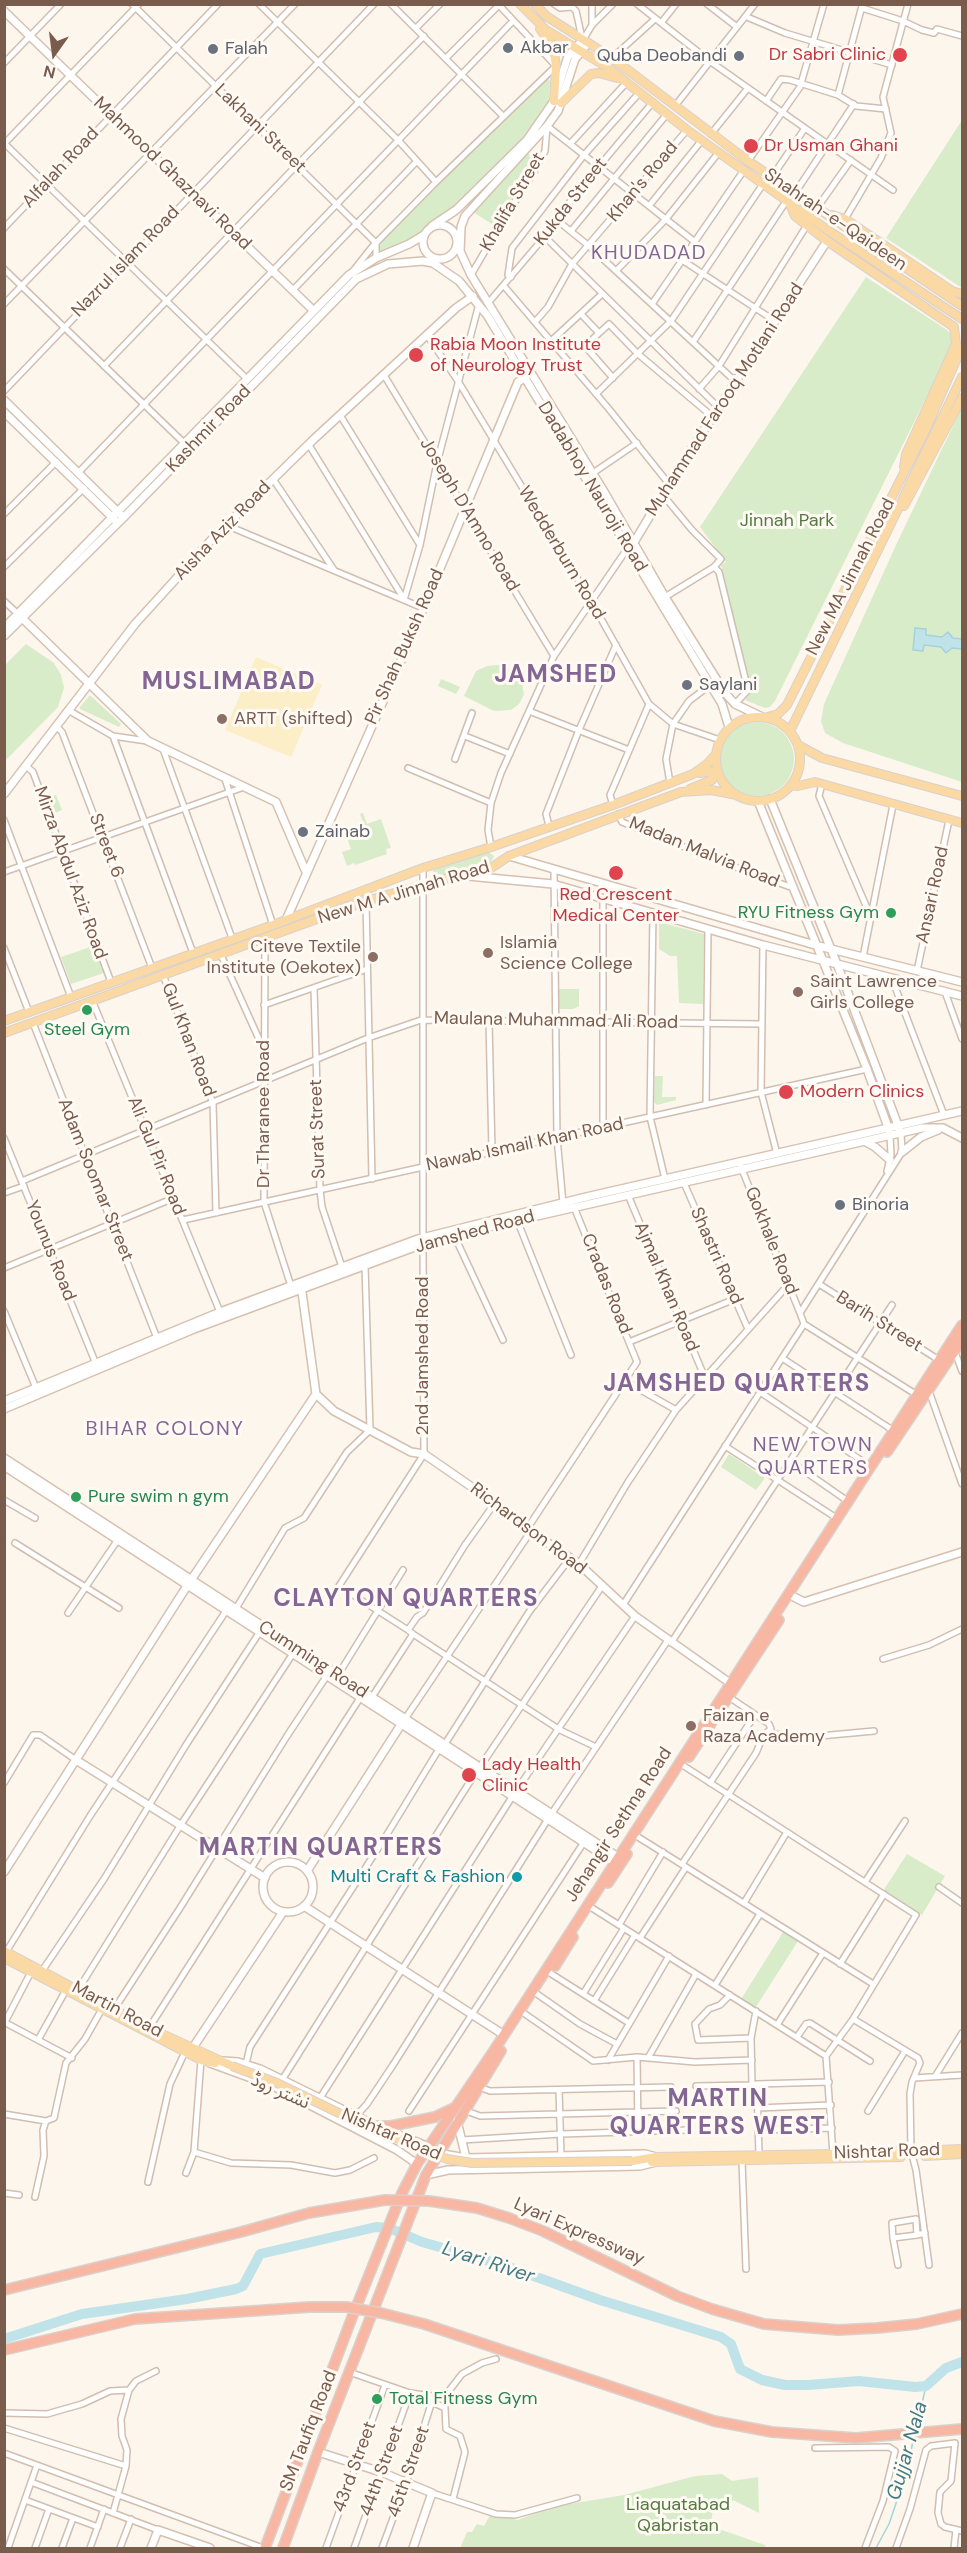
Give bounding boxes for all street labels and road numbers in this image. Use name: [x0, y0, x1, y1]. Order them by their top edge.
street label: Lakhani Street: [210, 80, 310, 178]
street label: Mahmood Ghaznavi Road: [89, 93, 255, 255]
street label: Alfalah Road: [18, 123, 104, 213]
street label: Khan's Road: [603, 137, 683, 227]
street label: Khalifa Street: [476, 149, 550, 255]
street label: Kukda Street: [530, 154, 612, 250]
street label: Shahrah-e-Qaideen: [760, 164, 910, 276]
street label: Nazrul Islam Road: [68, 202, 184, 322]
street label: Muhammad Farooq Motlani Road: [641, 279, 809, 521]
street label: Kashmir Road: [162, 381, 256, 477]
street label: Dadabhoy Nauroji Road: [533, 398, 651, 576]
street label: Joseph D'Amno Road: [415, 434, 523, 596]
street label: Aisha Aziz Road: [170, 477, 276, 585]
street label: Wedderburn Road: [513, 483, 609, 623]
street label: New MA Jinnah Road: [802, 495, 900, 659]
street label: Pir Shah Buksh Road: [361, 566, 449, 728]
street label: Mirza Abdul Aziz Road: [29, 784, 111, 962]
street label: Street 6: [84, 811, 128, 881]
street label: Madan Malvia Road: [626, 813, 782, 893]
street label: Ansari Road: [912, 844, 954, 946]
street label: New M A Jinnah Road: [316, 857, 492, 929]
street label: Gul Khan Road: [156, 980, 220, 1100]
street label: Maulana Muhammad Ali Road: [434, 1008, 678, 1034]
street label: Dr Tharanee Road: [253, 1040, 275, 1188]
street label: Surat Street: [305, 1079, 331, 1179]
street label: Ali Gul Pir Road: [122, 1094, 190, 1218]
street label: Adam Soomar Street: [52, 1096, 138, 1264]
street label: Nawab Ismail Khan Road: [424, 1114, 626, 1176]
street label: Gokhale Road: [740, 1184, 802, 1298]
street label: Younus Road: [20, 1198, 80, 1304]
street label: Shastri Road: [685, 1204, 747, 1308]
street label: Jamshed Road: [413, 1206, 537, 1258]
street label: Ajmal Khan Road: [629, 1219, 703, 1355]
street label: Cradas Road: [576, 1231, 636, 1337]
street label: 2nd Jamshed Road: [412, 1276, 434, 1436]
street label: Barih Street: [832, 1287, 926, 1357]
street label: Richardson Road: [466, 1478, 590, 1580]
street label: Cumming Road: [254, 1616, 372, 1704]
street label: Jehangir Sethna Road: [561, 1744, 677, 1906]
street label: Martin Road: [68, 1977, 166, 2043]
street label: نشتر روڈ: [247, 2070, 313, 2114]
street label: Nishtar Road: [338, 2104, 444, 2166]
street label: Nishtar Road: [833, 2139, 941, 2165]
street label: Lyari Expressway: [510, 2193, 648, 2271]
street label: SM Taufiq Road: [276, 2368, 342, 2494]
street label: 43rd Street: [329, 2419, 381, 2515]
street label: 44th Street: [356, 2423, 408, 2519]
street label: 45th Street: [383, 2424, 435, 2520]

